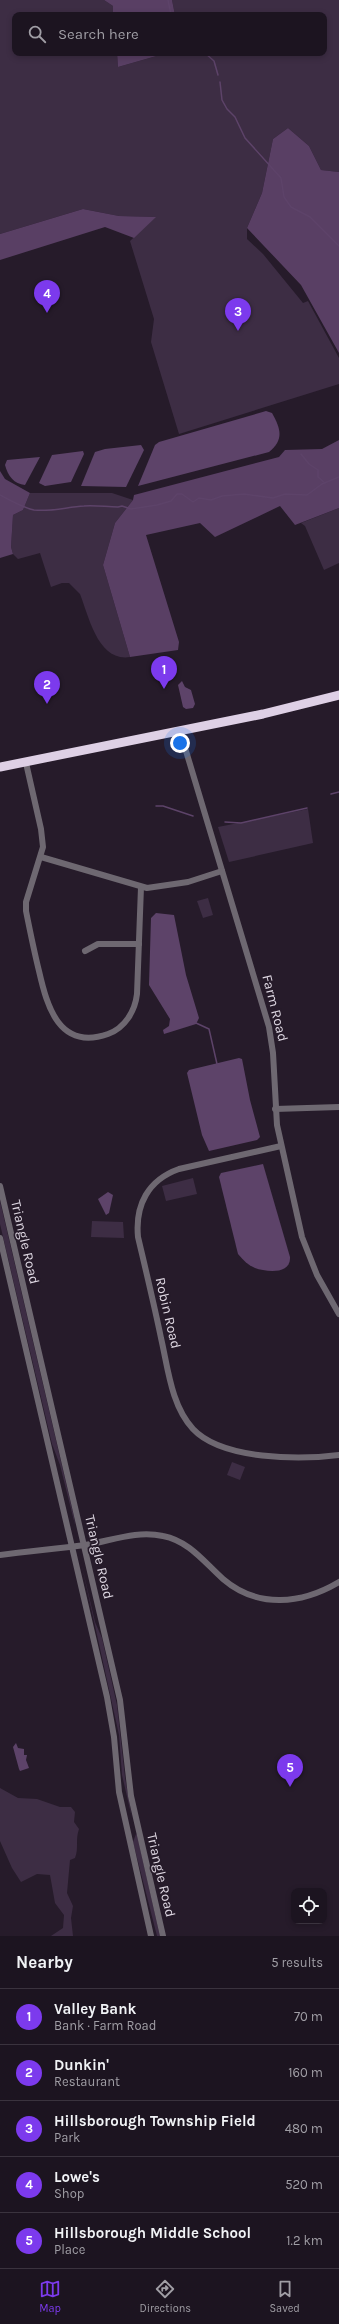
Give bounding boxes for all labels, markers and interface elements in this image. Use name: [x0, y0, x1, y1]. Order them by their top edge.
search box: [12, 12, 327, 56]
icon: search: [26, 23, 48, 45]
text: Search here: [58, 25, 139, 43]
pin: 4: [34, 280, 60, 313]
pin: 3: [225, 298, 251, 331]
pin: 1: [151, 656, 177, 689]
pin: 2: [34, 671, 60, 704]
your location: [170, 733, 190, 753]
street label: Farm Road: [258, 973, 292, 1043]
street label: Triangle Road: [7, 1198, 43, 1286]
street label: Robin Road: [152, 1276, 184, 1350]
street label: Triangle Road: [81, 1513, 117, 1601]
pin: 5: [277, 1754, 303, 1787]
street label: Triangle Road: [143, 1831, 179, 1919]
map controls: [291, 1888, 327, 1924]
button: locate: [291, 1888, 327, 1924]
text: Nearby: [16, 1952, 73, 1972]
text: 5 results: [271, 1955, 323, 1970]
text: Valley Bank: [54, 2000, 136, 2018]
text: 1: [27, 2009, 31, 2024]
text: 70 m: [294, 2009, 323, 2024]
text: Bank · Farm Road: [54, 2018, 156, 2033]
text: Dunkin': [54, 2056, 109, 2074]
text: 2: [25, 2065, 33, 2080]
text: 160 m: [288, 2065, 323, 2080]
text: Restaurant: [54, 2074, 120, 2089]
text: Hillsborough Township Field: [54, 2112, 256, 2130]
text: 3: [25, 2121, 33, 2136]
text: 480 m: [285, 2121, 323, 2136]
text: Park: [54, 2130, 80, 2145]
text: Lowe's: [54, 2168, 100, 2186]
text: 4: [25, 2177, 33, 2192]
text: 520 m: [285, 2177, 323, 2192]
text: Shop: [54, 2186, 84, 2201]
text: Hillsborough Middle School: [54, 2224, 251, 2242]
text: 5: [25, 2233, 33, 2248]
text: 1.2 km: [286, 2233, 323, 2248]
text: Place: [54, 2242, 85, 2257]
tab: Map: [39, 2278, 61, 2315]
tab: Directions: [139, 2278, 191, 2315]
tab: Saved: [269, 2278, 300, 2315]

